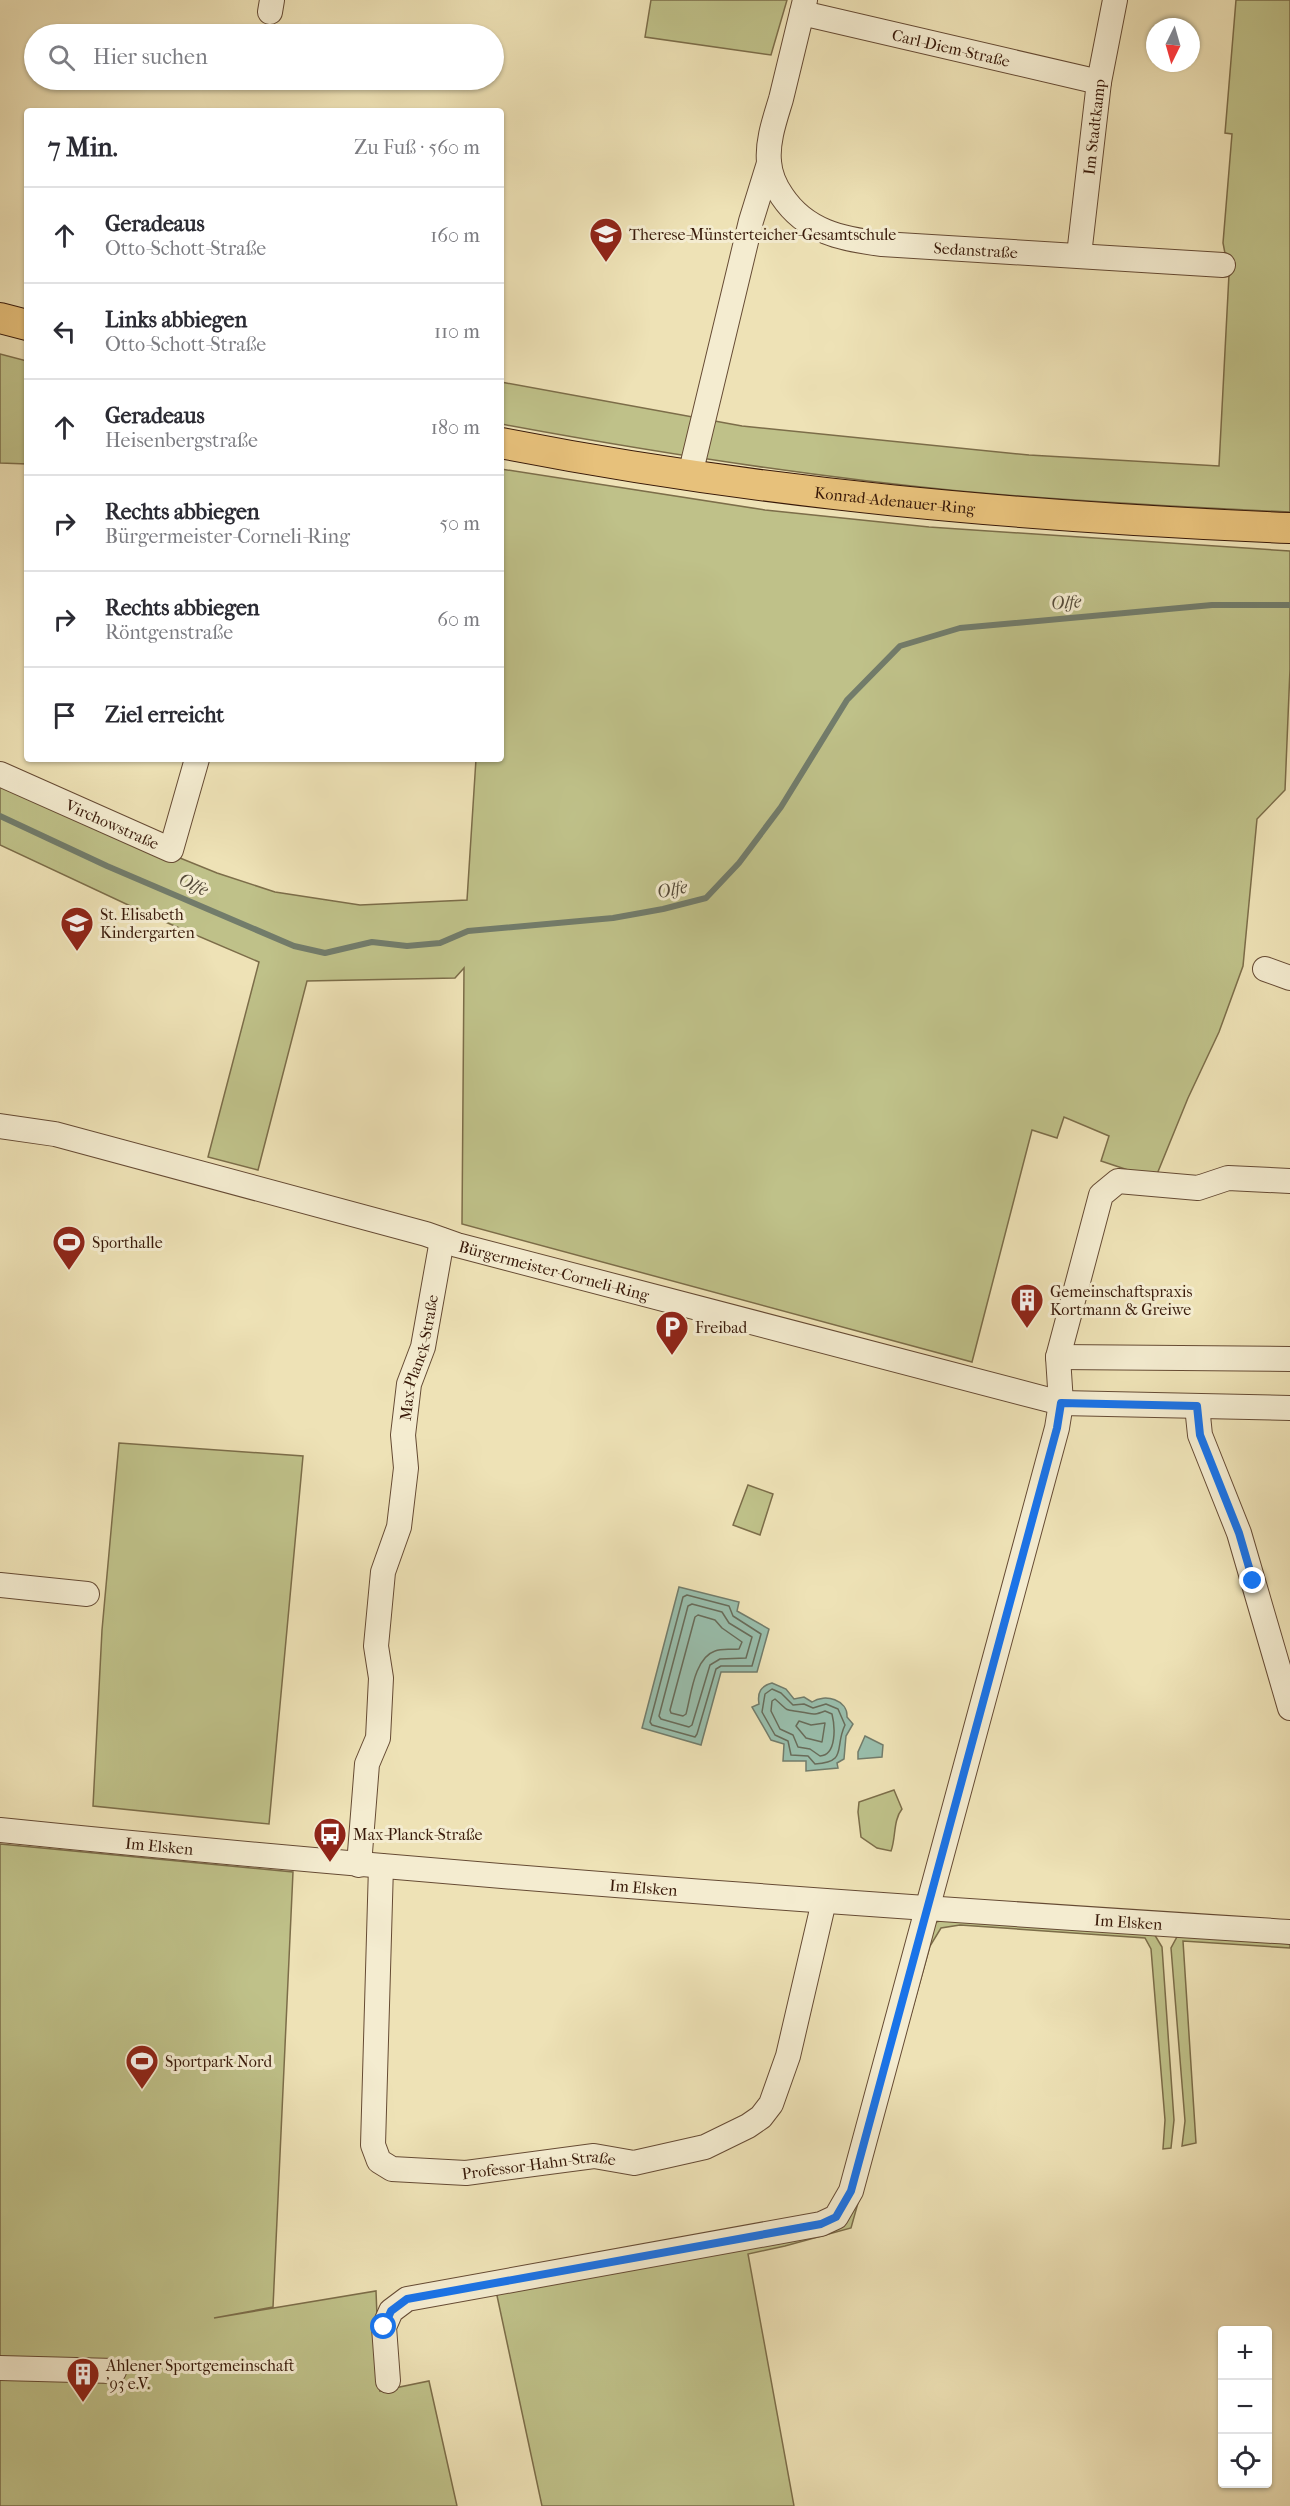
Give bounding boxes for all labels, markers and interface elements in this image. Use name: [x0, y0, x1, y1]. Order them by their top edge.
north arrow: [1146, 18, 1200, 72]
search box: [24, 24, 504, 90]
street label: Carl-Diem-Straße: [890, 25, 1012, 71]
icon: search: [45, 41, 78, 74]
text: Hier suchen: [93, 44, 208, 70]
street label: Im Stadtkamp: [1079, 78, 1109, 176]
text: 7 Min.: [48, 132, 118, 163]
text: Zu Fuß · 560 m: [354, 136, 480, 159]
text: Geradeaus: [105, 211, 205, 237]
school or university icon: Therese-Münsterteicher-Gesamtschule: [588, 216, 624, 263]
icon: ahead: [48, 219, 81, 252]
text: 160 m: [430, 224, 480, 247]
place label: Therese-Münsterteicher-Gesamtschule: [629, 225, 896, 244]
text: Otto-Schott-Straße: [105, 237, 266, 260]
street label: Sedanstraße: [933, 238, 1018, 262]
text: Links abbiegen: [105, 307, 247, 333]
icon: left: [48, 315, 81, 348]
text: 110 m: [434, 320, 480, 343]
text: Otto-Schott-Straße: [105, 333, 266, 356]
text: Geradeaus: [105, 403, 205, 429]
icon: ahead: [48, 411, 81, 444]
text: 180 m: [431, 416, 480, 439]
text: Heisenbergstraße: [105, 429, 258, 452]
street label: Konrad-Adenauer-Ring: [813, 482, 976, 518]
text: Rechts abbiegen: [105, 499, 260, 525]
icon: right: [48, 507, 81, 540]
text: 50 m: [439, 512, 480, 535]
text: Bürgermeister-Corneli-Ring: [105, 525, 350, 548]
water label: Olfe: [1050, 591, 1083, 615]
text: Rechts abbiegen: [105, 595, 260, 621]
icon: right: [48, 603, 81, 636]
text: 60 m: [437, 608, 480, 631]
text: Röntgenstraße: [105, 621, 233, 644]
icon: arrive: [48, 699, 81, 732]
text: Ziel erreicht: [105, 702, 224, 728]
street label: Virchowstraße: [62, 795, 162, 853]
water label: Olfe: [175, 869, 212, 901]
water label: Olfe: [655, 876, 690, 903]
school or university icon: St. Elisabeth Kindergarten: [59, 905, 95, 952]
place label: St. Elisabeth Kindergarten: [100, 905, 195, 942]
sports icon: Sporthalle: [51, 1224, 87, 1271]
place label: Sporthalle: [92, 1233, 163, 1252]
street label: Bürgermeister-Corneli-Ring: [457, 1236, 652, 1304]
building icon: Gemeinschaftspraxis Kortmann & Greiwe: [1009, 1282, 1045, 1329]
place label: Gemeinschaftspraxis Kortmann & Greiwe: [1050, 1282, 1192, 1319]
street label: Max-Planck-Straße: [395, 1293, 442, 1422]
parking icon: Freibad: [654, 1309, 690, 1356]
place label: Freibad: [695, 1318, 748, 1337]
route end: [1239, 1567, 1265, 1593]
bus stop icon: Max-Planck-Straße: [312, 1816, 348, 1863]
place label: Max-Planck-Straße: [353, 1825, 483, 1844]
street label: Im Elsken: [124, 1833, 195, 1858]
street label: Im Elsken: [609, 1875, 679, 1899]
street label: Im Elsken: [1094, 1910, 1164, 1933]
sports icon: Sportpark Nord: [124, 2043, 160, 2090]
place label: Sportpark Nord: [165, 2052, 272, 2071]
street label: Professor-Hahn-Straße: [460, 2146, 617, 2183]
route start: [370, 2313, 396, 2339]
map controls: [1218, 2326, 1272, 2488]
button: +: [1218, 2326, 1272, 2380]
building icon: Ahlener Sportgemeinschaft '93 e.V.: [65, 2356, 101, 2403]
place label: Ahlener Sportgemeinschaft '93 e.V.: [105, 2356, 295, 2393]
button: −: [1218, 2380, 1272, 2434]
button: locate: [1218, 2434, 1272, 2488]

